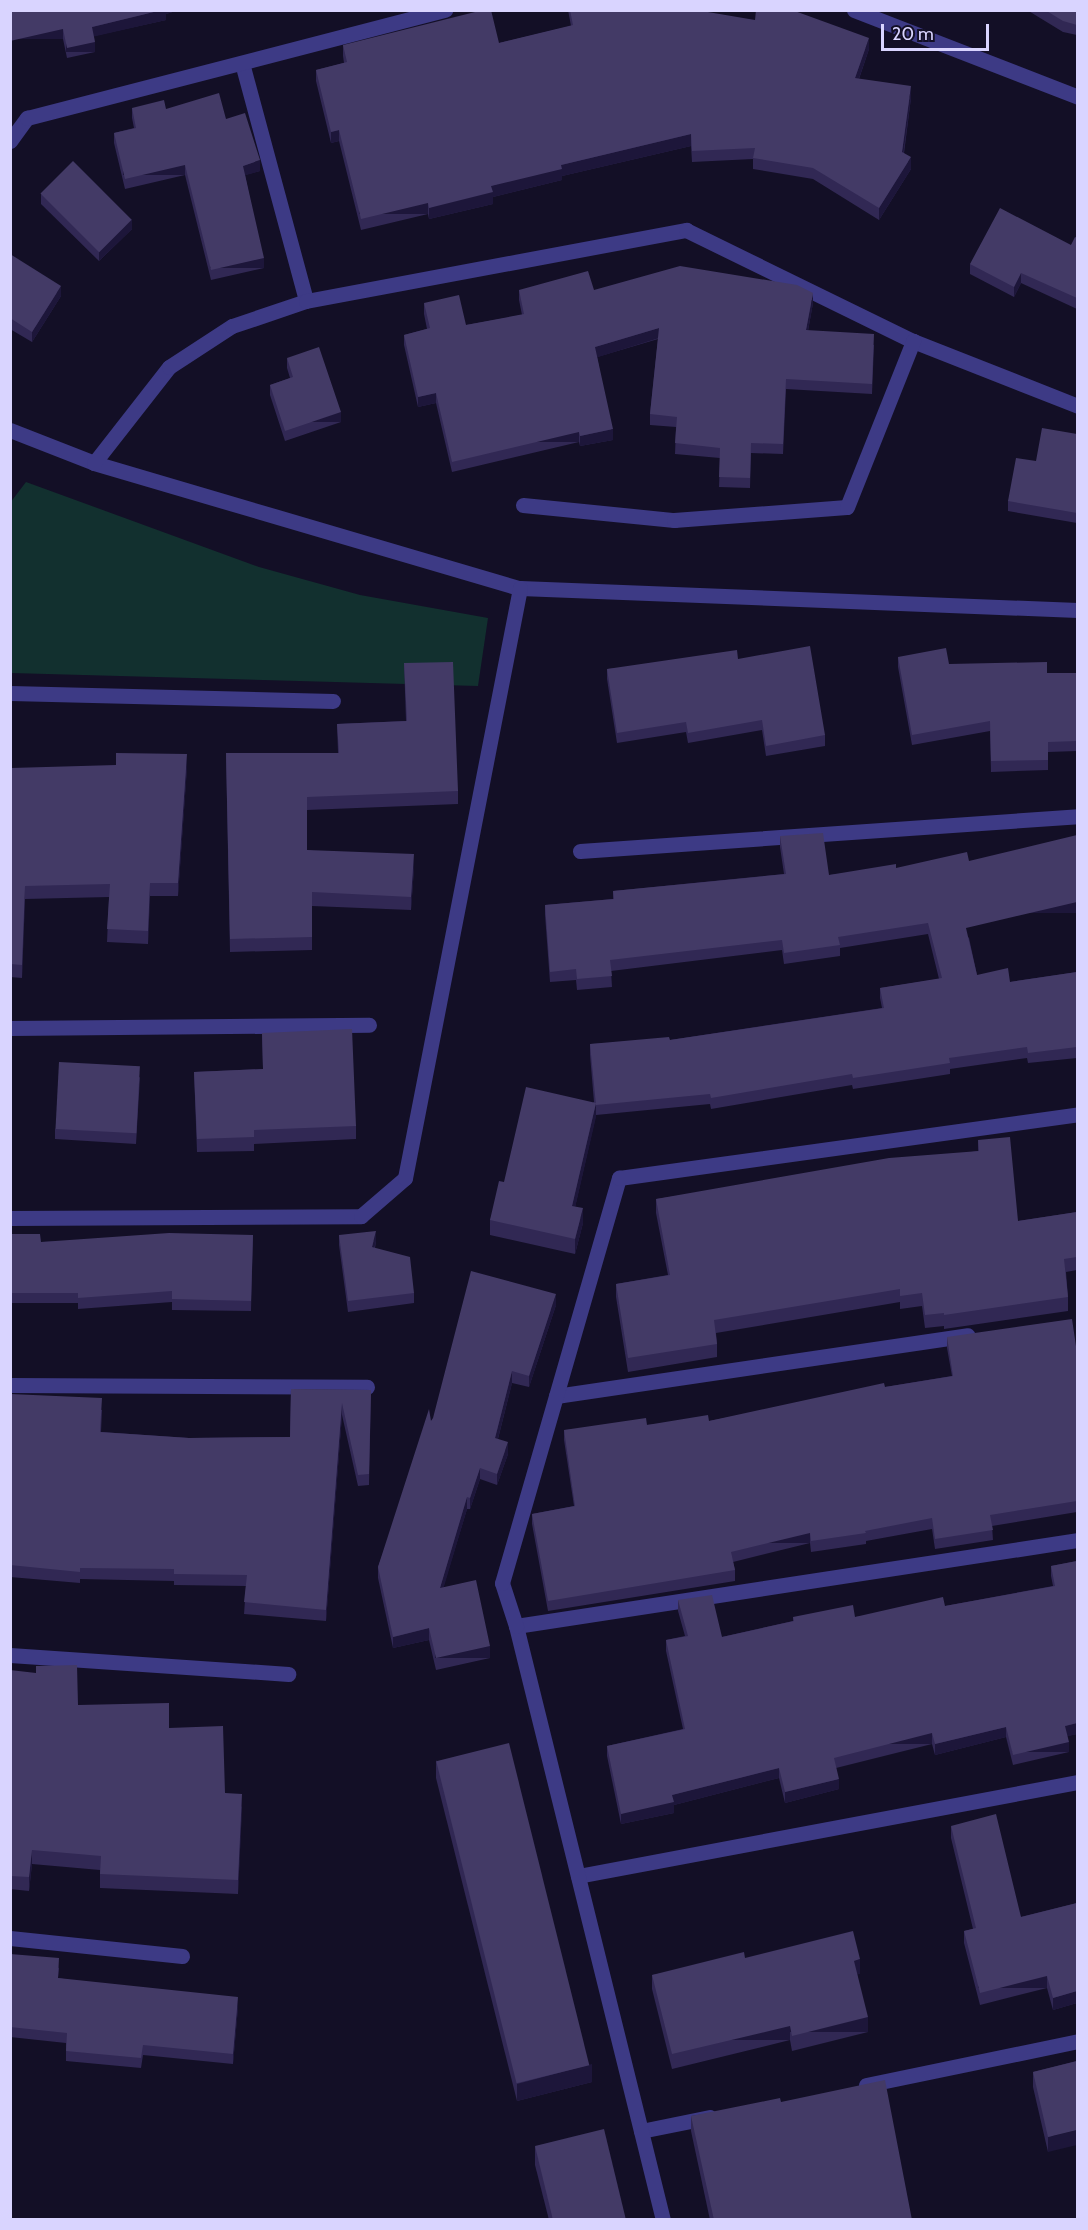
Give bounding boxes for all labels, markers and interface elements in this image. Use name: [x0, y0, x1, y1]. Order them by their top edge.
scale bar: [884, 12, 992, 50]
text: 20 m: [892, 23, 934, 45]

